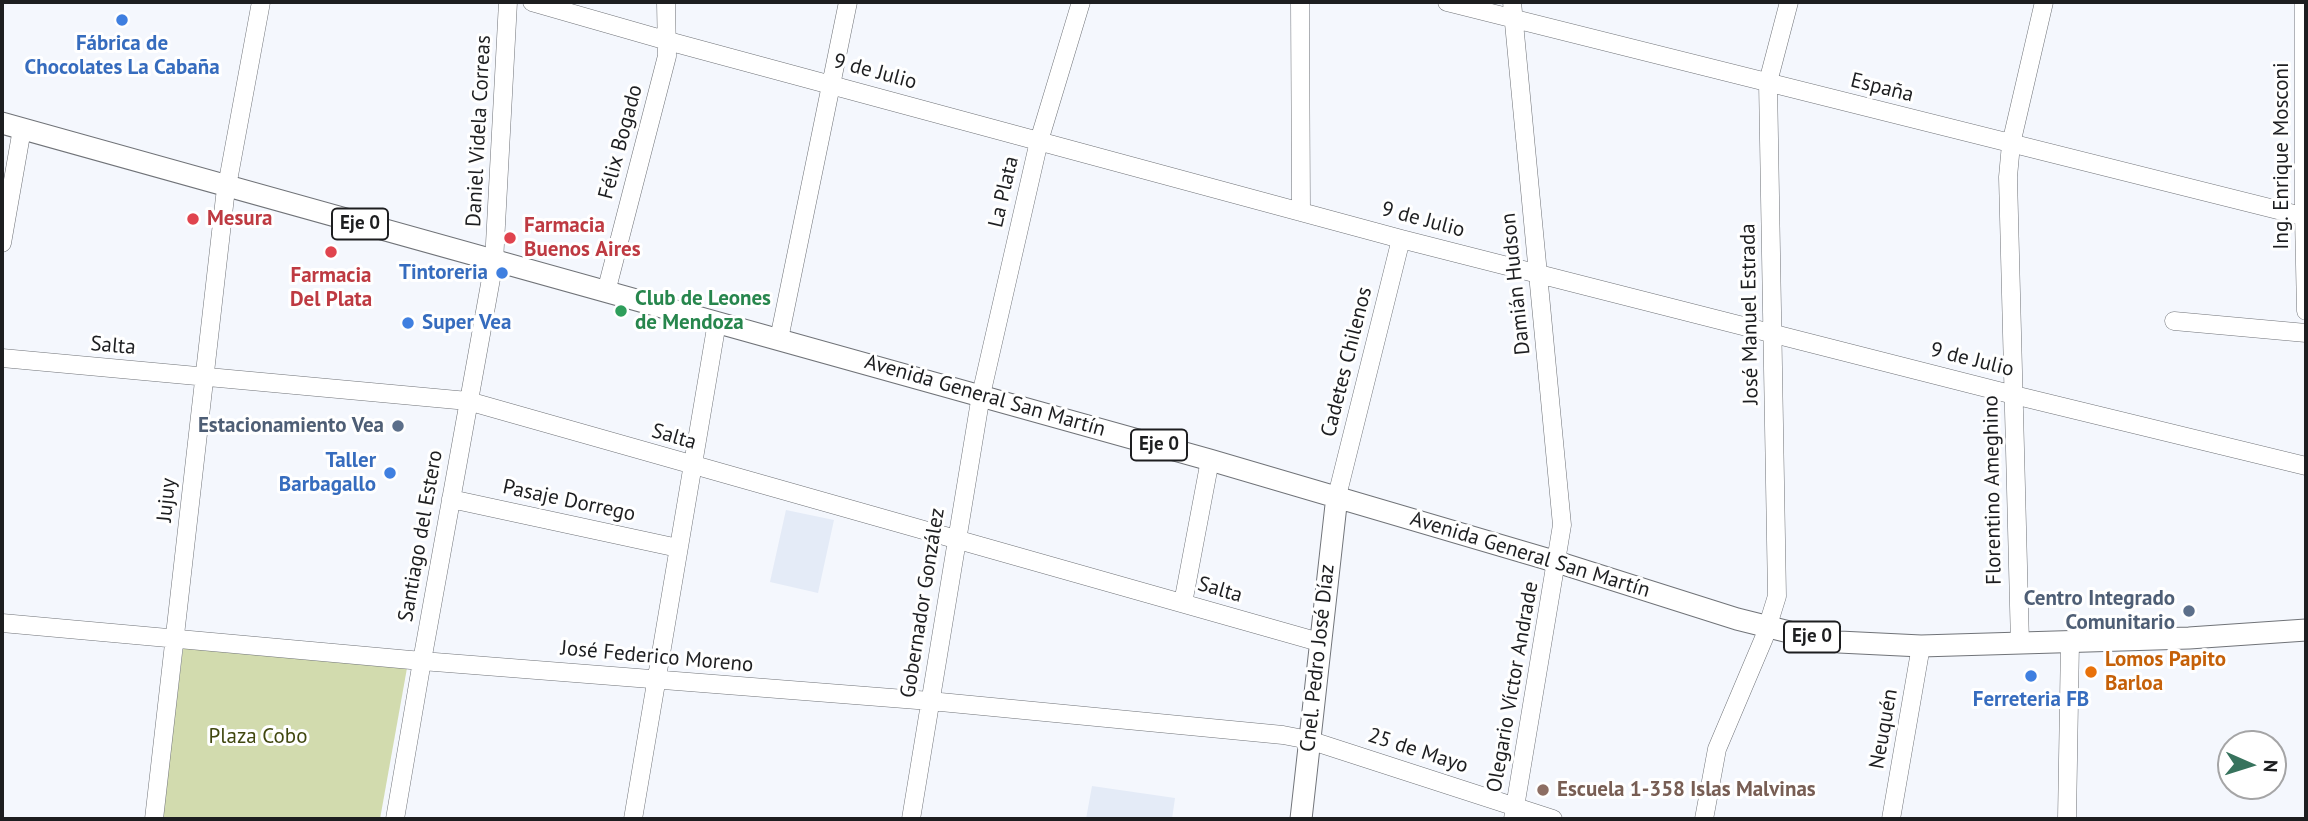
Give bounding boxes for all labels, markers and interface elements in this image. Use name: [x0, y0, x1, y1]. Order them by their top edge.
marker: Fábrica de Chocolates La Cabaña: [114, 12, 130, 28]
place label: Fábrica de Chocolates La Cabaña: [24, 31, 220, 81]
street label: Daniel Videla Correas: [461, 34, 497, 228]
street label: 9 de Julio: [831, 49, 919, 95]
street label: Ing. Enrique Mosconi: [2269, 62, 2295, 250]
street label: España: [1848, 68, 1916, 108]
street label: Félix Bogado: [594, 82, 648, 202]
street label: La Plata: [984, 154, 1024, 230]
street label: 9 de Julio: [1379, 197, 1467, 243]
place label: Mesura: [207, 206, 272, 232]
road number: Eje 0: [332, 208, 388, 240]
marker: Mesura: [185, 211, 201, 227]
street label: Damián Hudson: [1496, 212, 1536, 356]
place label: Farmacia Buenos Aires: [524, 213, 641, 263]
street label: José Manuel Estrada: [1736, 223, 1764, 405]
marker: Farmacia Buenos Aires: [502, 230, 518, 246]
marker: Farmacia Del Plata: [323, 244, 339, 260]
place label: Tintoreria: [399, 260, 488, 286]
place label: Farmacia Del Plata: [290, 263, 372, 313]
marker: Tintoreria: [494, 265, 510, 281]
street label: Cadetes Chilenos: [1316, 284, 1378, 440]
place label: Club de Leones de Mendoza: [635, 286, 771, 336]
marker: Club de Leones de Mendoza: [613, 303, 629, 319]
place label: Super Vea: [422, 310, 511, 336]
marker: Super Vea: [400, 315, 416, 331]
street label: Salta: [89, 331, 137, 361]
street label: 9 de Julio: [1928, 337, 2016, 383]
street label: Avenida General San Martín: [862, 350, 1108, 442]
street label: Florentino Ameghino: [1979, 395, 2007, 585]
place label: Estacionamiento Vea: [198, 413, 384, 439]
marker: Estacionamiento Vea: [390, 418, 406, 434]
street label: Salta: [649, 419, 699, 455]
road number: Eje 0: [1131, 430, 1187, 460]
place label: Taller Barbagallo: [279, 448, 376, 498]
street label: Santiago del Estero: [393, 448, 449, 624]
marker: Taller Barbagallo: [382, 465, 398, 481]
street label: Pasaje Dorrego: [500, 475, 638, 527]
street label: Jujuy: [152, 477, 182, 523]
street label: Gobernador González: [896, 506, 950, 700]
street label: Avenida General San Martín: [1407, 507, 1653, 603]
street label: Cnel. Pedro José Díaz: [1296, 563, 1340, 753]
street label: Salta: [1195, 572, 1245, 608]
street label: Olegario Víctor Andrade: [1482, 580, 1544, 794]
place label: Centro Integrado Comunitario: [2024, 586, 2175, 636]
marker: Centro Integrado Comunitario: [2181, 603, 2197, 619]
road number: Eje 0: [1784, 622, 1840, 652]
street label: José Federico Moreno: [560, 636, 754, 678]
place label: Lomos Papito Barloa: [2105, 647, 2226, 697]
marker: Lomos Papito Barloa: [2083, 664, 2099, 680]
marker: Ferreteria FB: [2023, 668, 2039, 684]
street label: Neuquén: [1865, 687, 1903, 771]
place label: Ferreteria FB: [1973, 687, 2089, 713]
street label: 25 de Mayo: [1365, 723, 1471, 779]
park label: Plaza Cobo: [209, 724, 307, 750]
north arrow: [2217, 730, 2287, 800]
text: N: [2259, 759, 2283, 773]
place label: Escuela 1-358 Islas Malvinas: [1557, 777, 1816, 803]
marker: Escuela 1-358 Islas Malvinas: [1535, 782, 1551, 798]

